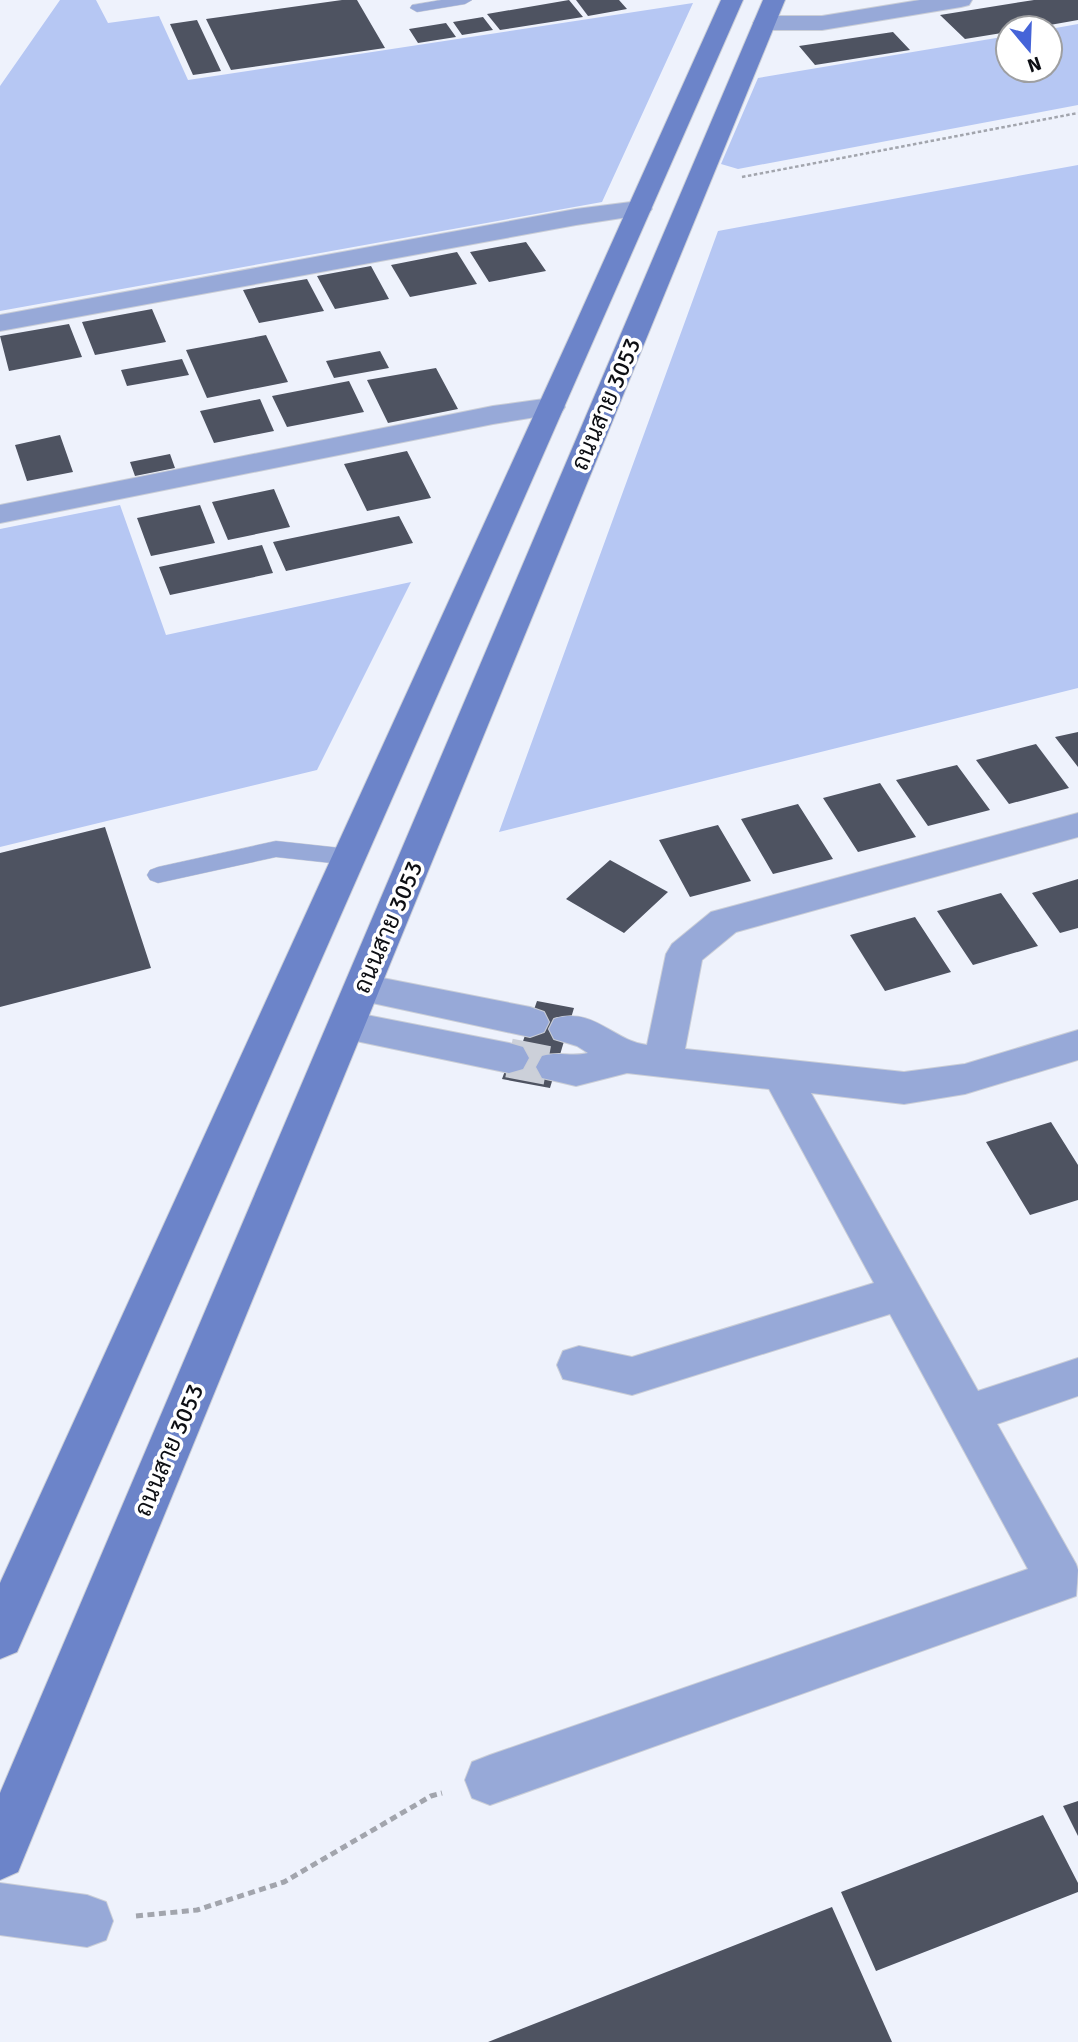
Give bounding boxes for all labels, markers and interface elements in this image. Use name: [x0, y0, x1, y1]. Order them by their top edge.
north arrow: [994, 14, 1064, 84]
text: N: [1024, 51, 1044, 78]
street label: ถนนสาย 3053: [565, 333, 647, 475]
street label: ถนนสาย 3053: [347, 856, 429, 998]
street label: ถนนสาย 3053: [128, 1379, 210, 1521]

